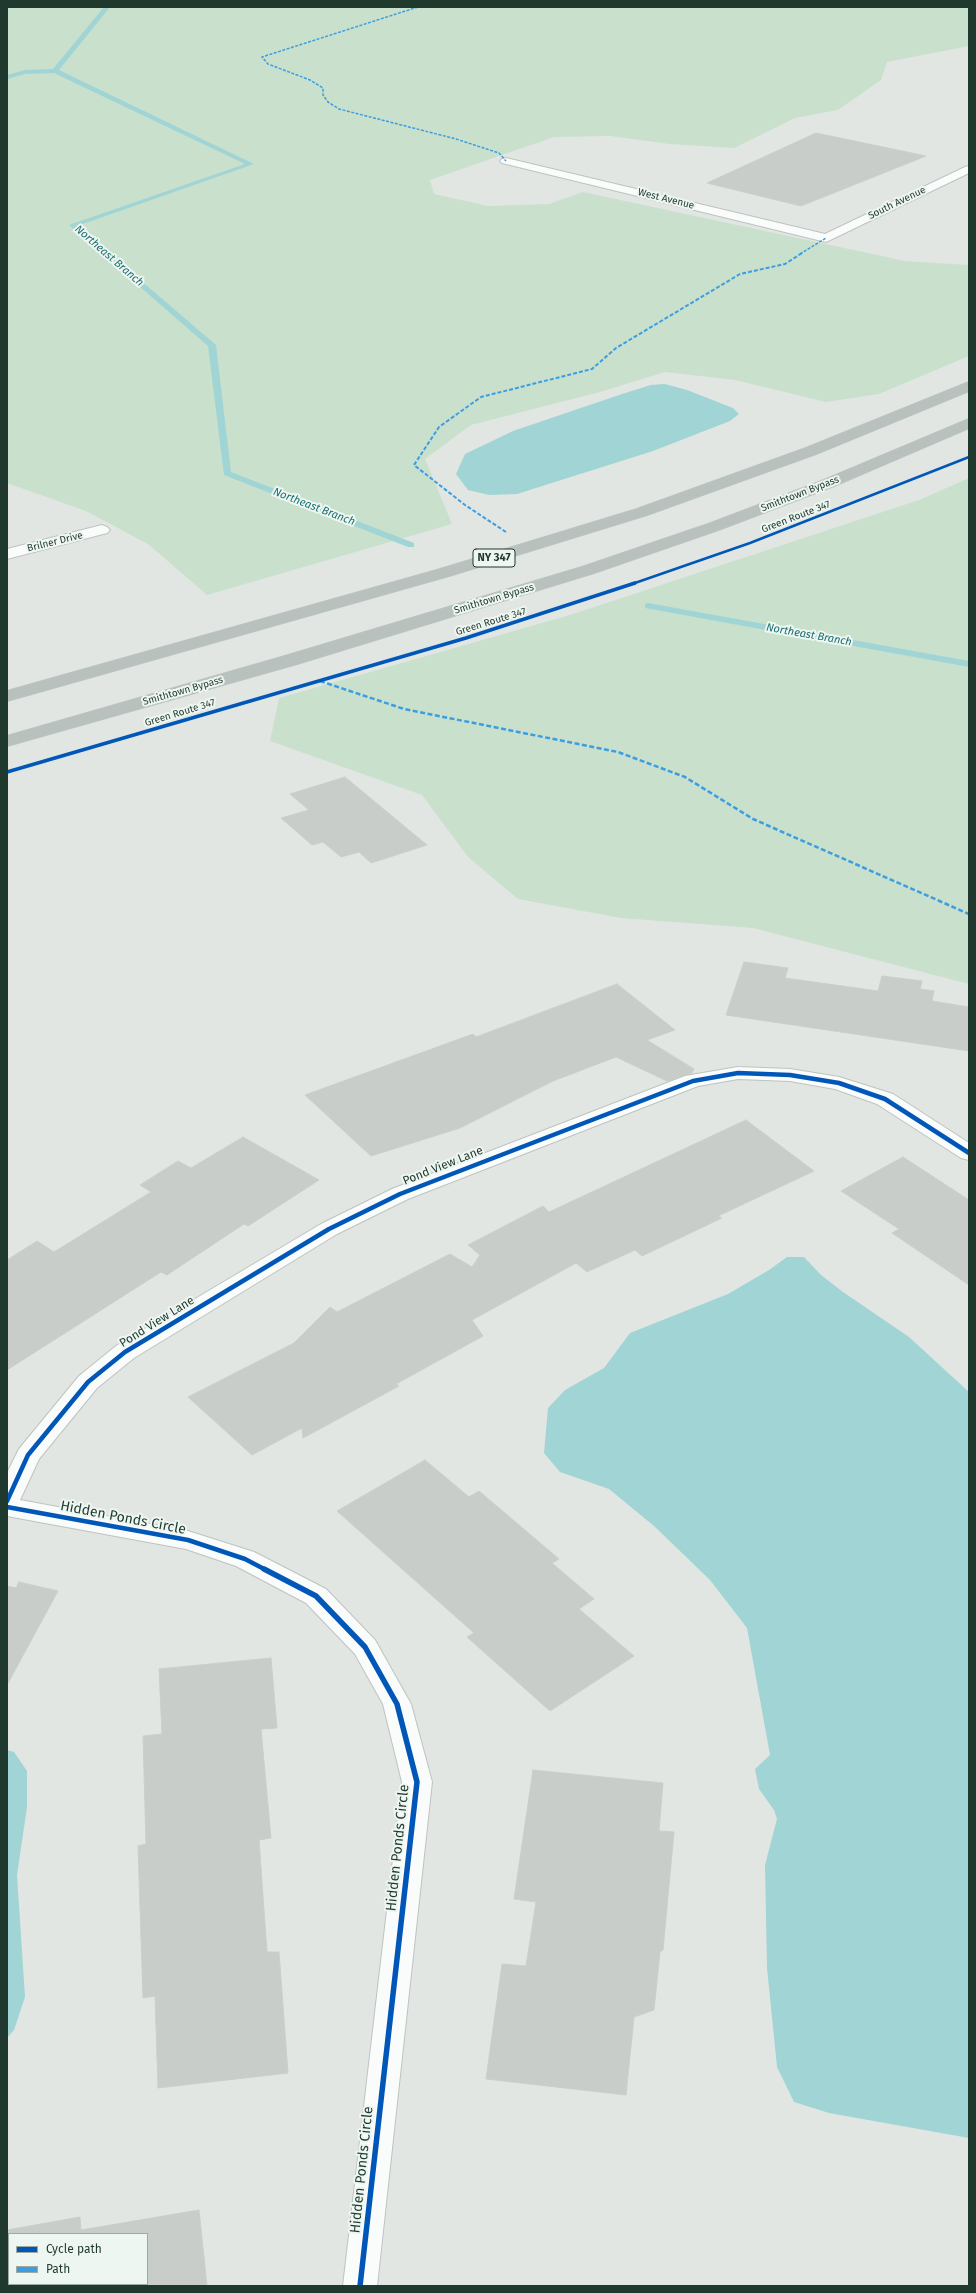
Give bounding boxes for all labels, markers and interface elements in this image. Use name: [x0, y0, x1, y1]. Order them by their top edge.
street label: South Avenue: [866, 184, 928, 222]
street label: West Avenue: [637, 186, 695, 212]
water label: Northeast Branch: [72, 223, 146, 289]
street label: Smithtown Bypass: [759, 474, 841, 514]
water label: Northeast Branch: [271, 485, 357, 529]
street label: Green Route 347: [760, 498, 832, 536]
street label: Brilner Drive: [26, 529, 84, 555]
road number: NY 347: [473, 549, 515, 567]
street label: Smithtown Bypass: [453, 581, 535, 617]
street label: Green Route 347: [454, 606, 528, 638]
water label: Northeast Branch: [765, 621, 853, 649]
street label: Smithtown Bypass: [142, 674, 224, 708]
street label: Green Route 347: [143, 697, 217, 729]
street label: Pond View Lane: [401, 1143, 485, 1189]
street label: Pond View Lane: [117, 1293, 197, 1351]
street label: Hidden Ponds Circle: [59, 1498, 187, 1538]
street label: Hidden Ponds Circle: [383, 1784, 413, 1912]
street label: Hidden Ponds Circle: [347, 2106, 377, 2234]
legend: [8, 2233, 148, 2285]
text: Cycle path: [46, 2242, 102, 2256]
text: Path: [46, 2262, 70, 2276]

